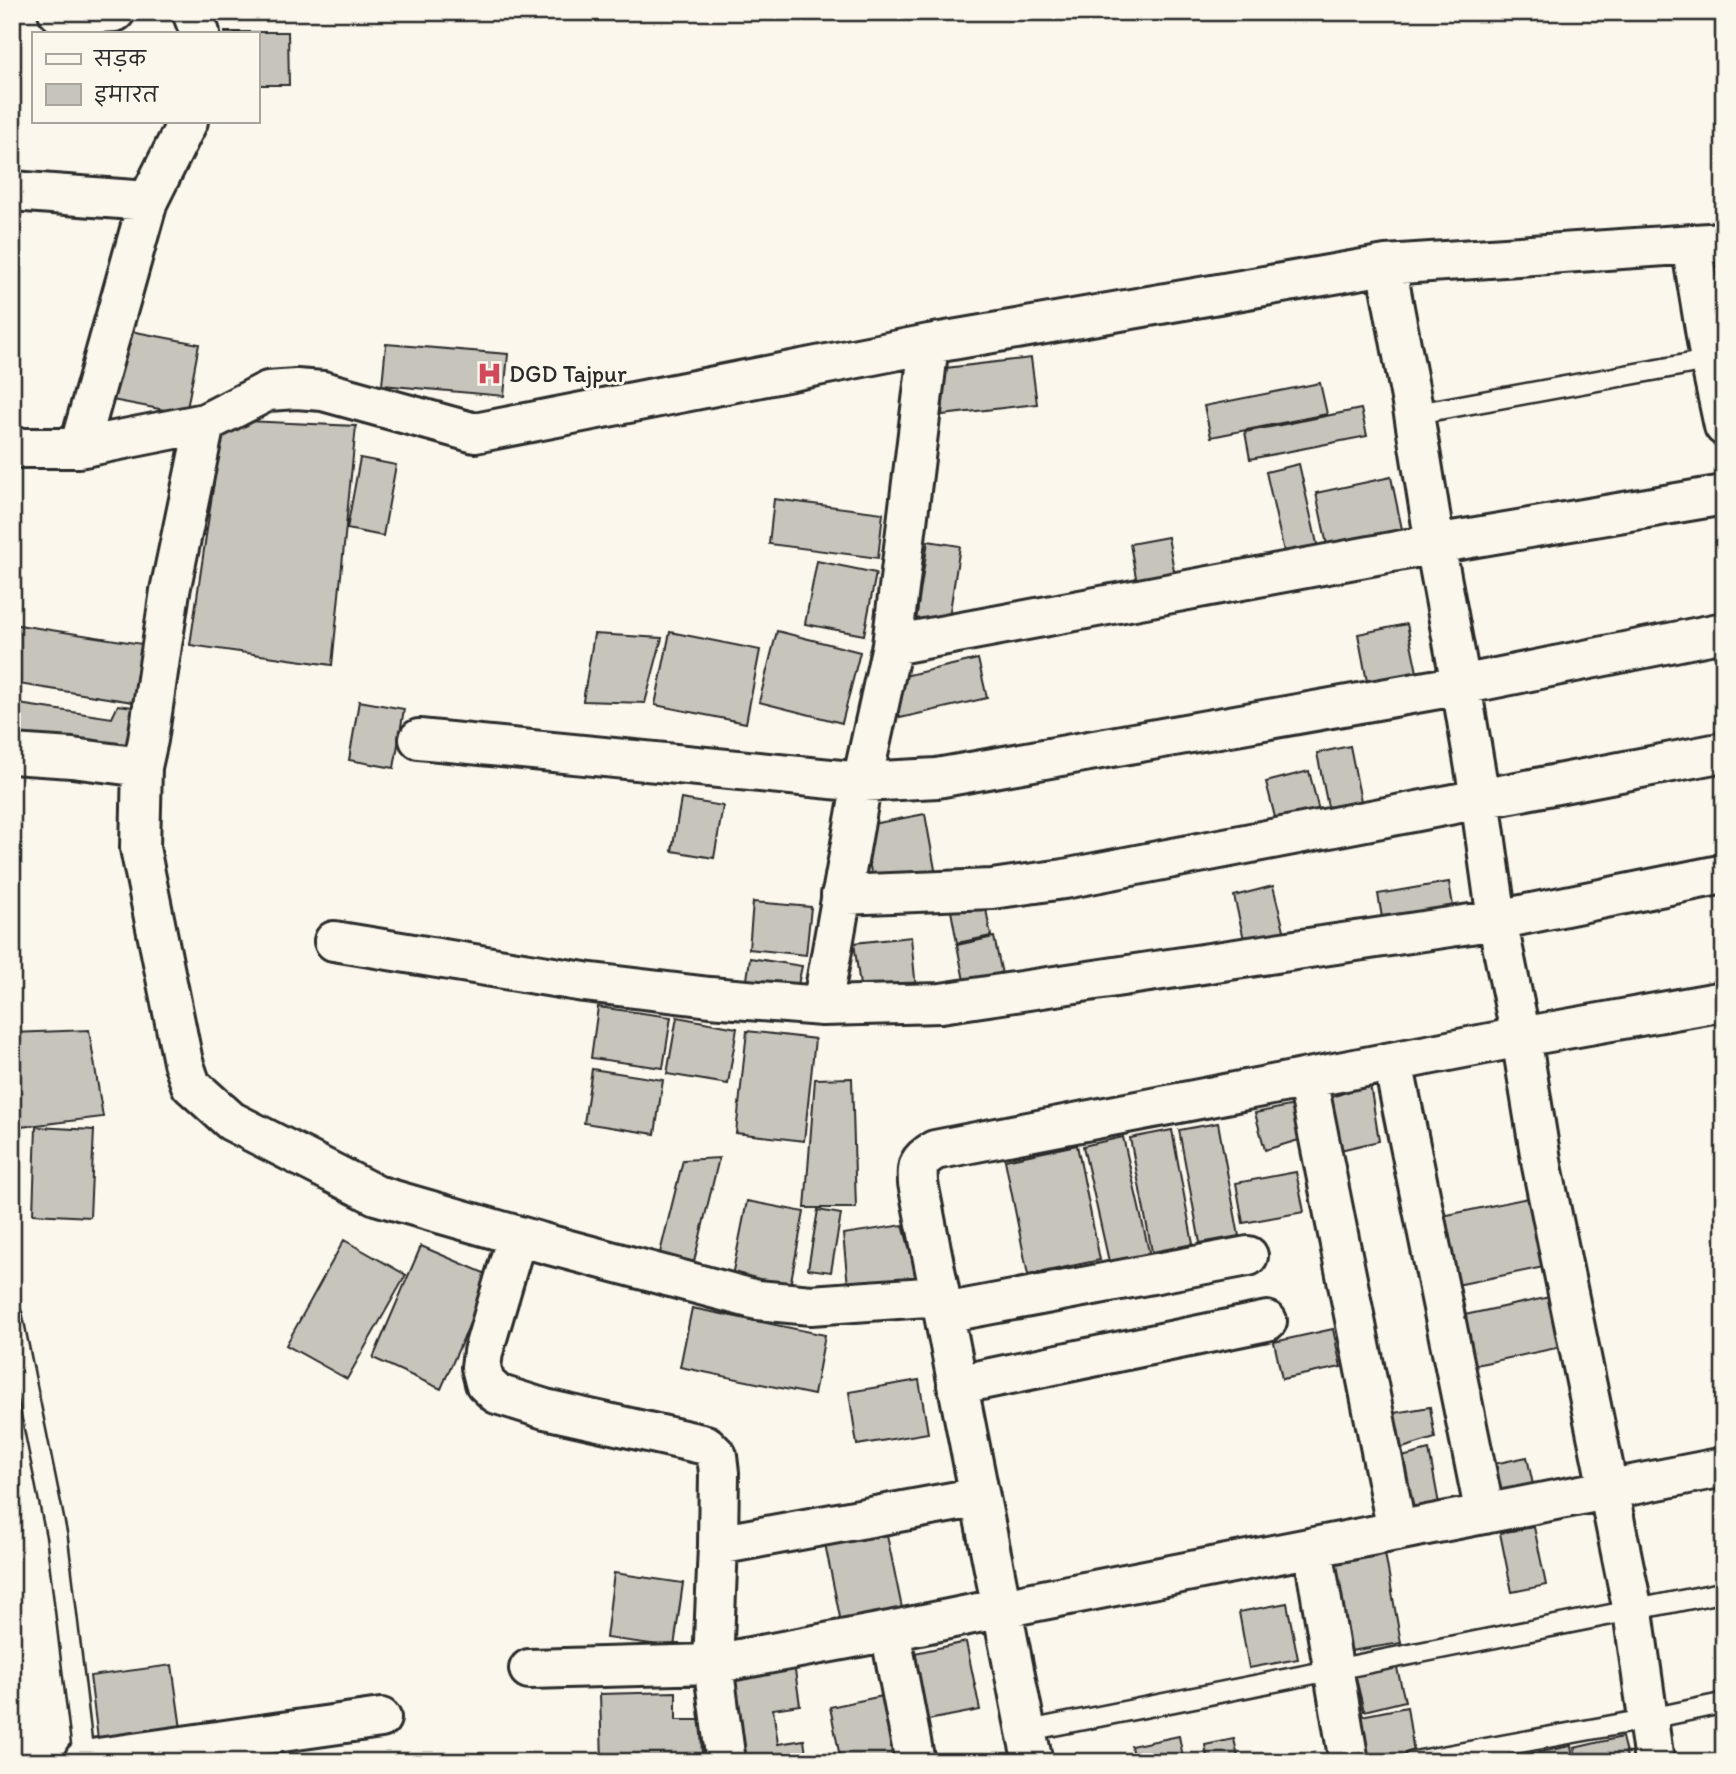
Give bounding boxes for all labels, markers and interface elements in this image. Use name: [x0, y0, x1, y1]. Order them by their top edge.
legend: [32, 32, 259, 122]
text: सड़क: [93, 46, 147, 72]
text: इमारत: [94, 82, 160, 107]
place label: DGD Tajpur: [509, 359, 627, 388]
hospital icon: DGD Tajpur: [475, 360, 503, 388]

